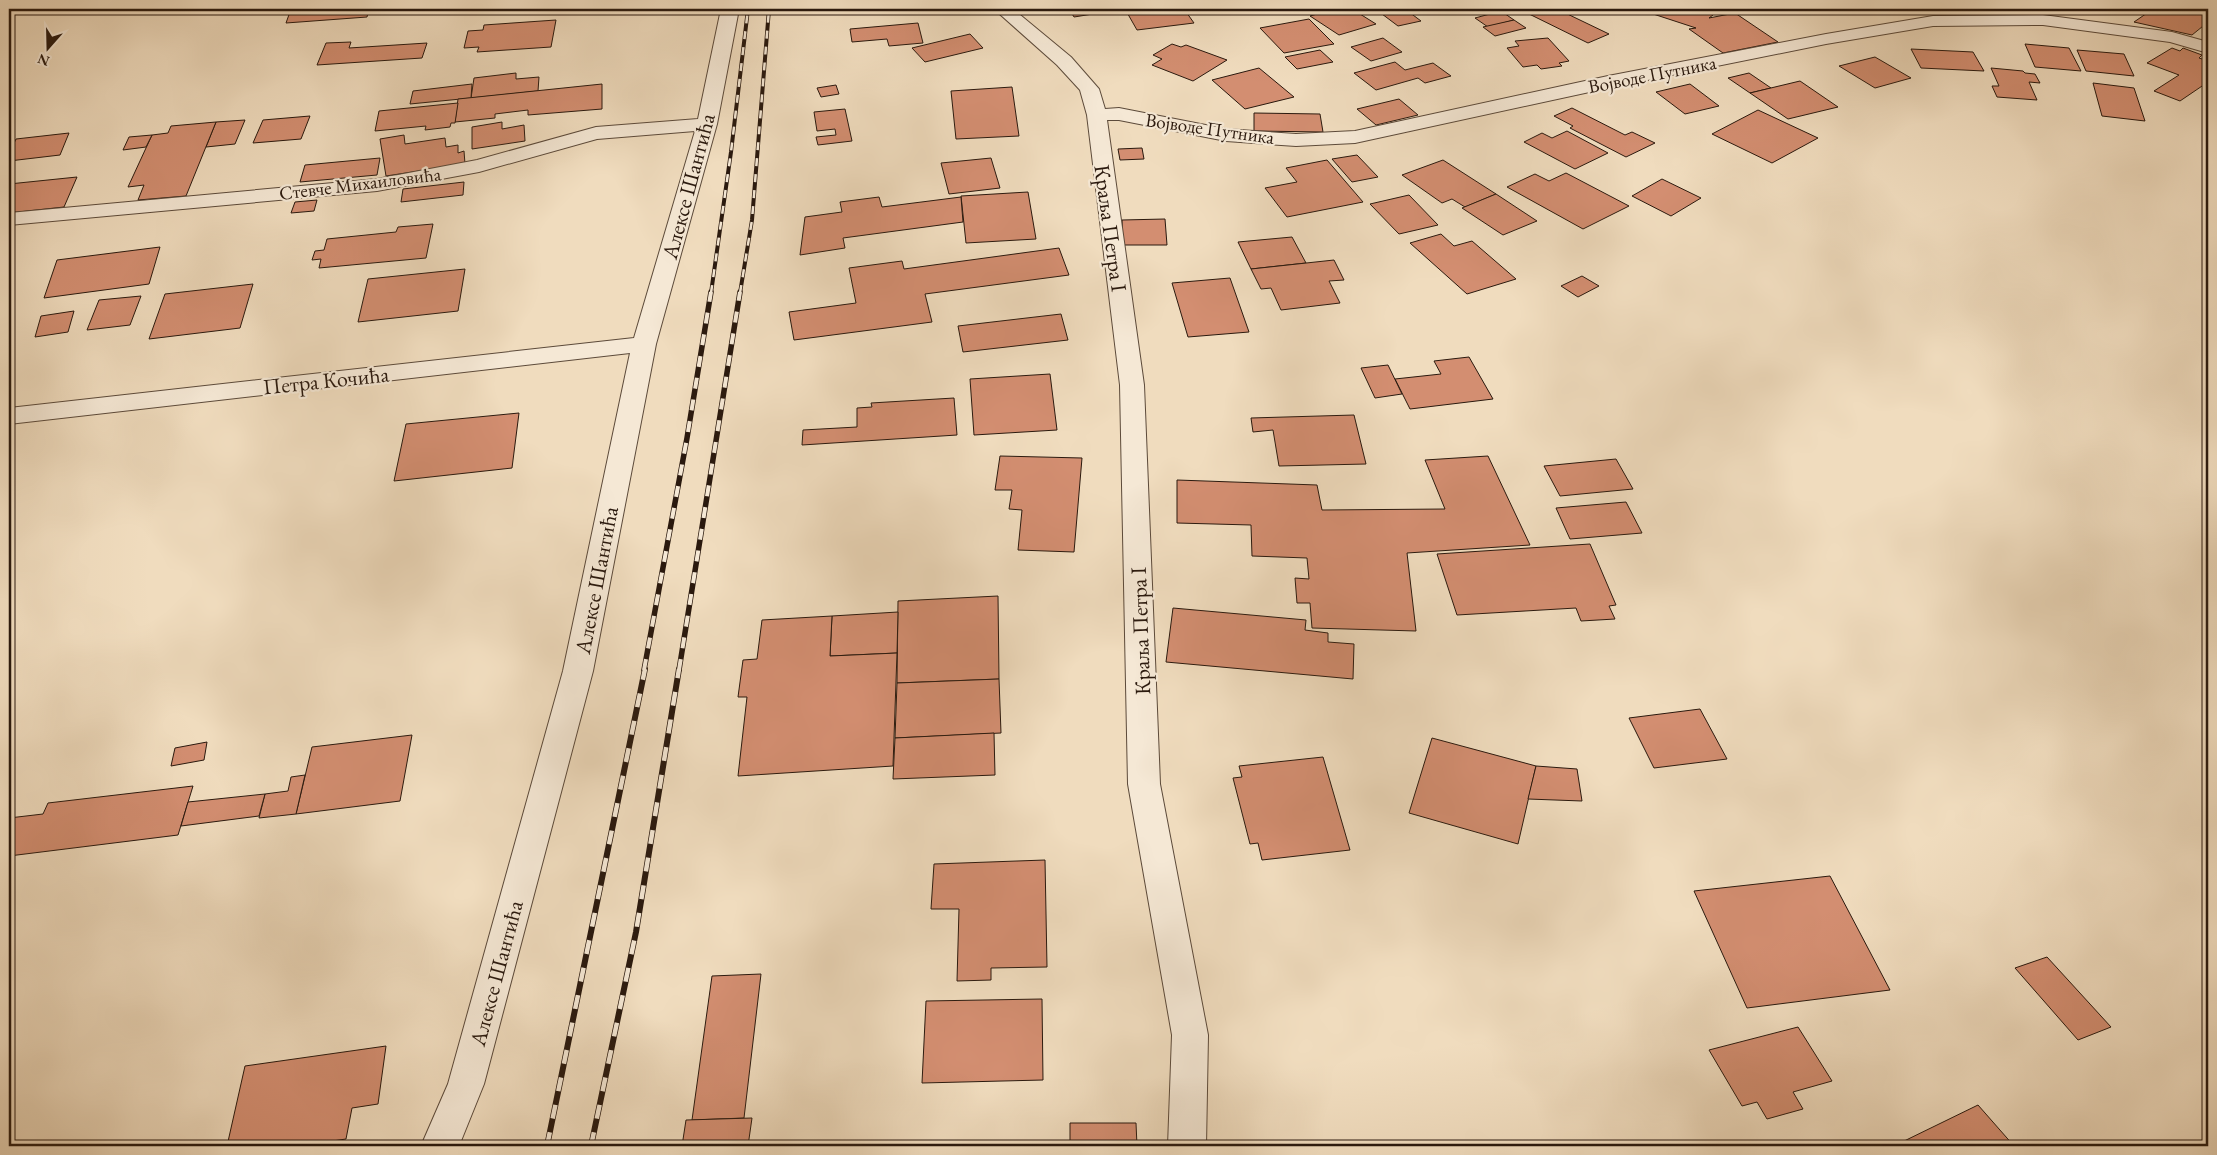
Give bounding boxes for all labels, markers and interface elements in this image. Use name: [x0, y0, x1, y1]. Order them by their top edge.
north arrow: [22, 22, 72, 72]
text: N: [35, 50, 52, 71]
street label: Војводе Путника: [1586, 50, 1719, 99]
street label: Војводе Путника: [1144, 107, 1276, 150]
street label: Алексе Шантића: [655, 110, 722, 263]
street label: Стевче Михаиловића: [278, 161, 443, 206]
street label: Краља Петра I: [1087, 163, 1134, 294]
street label: Петра Кочића: [262, 359, 391, 402]
street label: Алексе Шантића: [568, 504, 625, 657]
street label: Краља Петра I: [1124, 566, 1157, 696]
street label: Алексе Шантића: [463, 897, 530, 1050]

